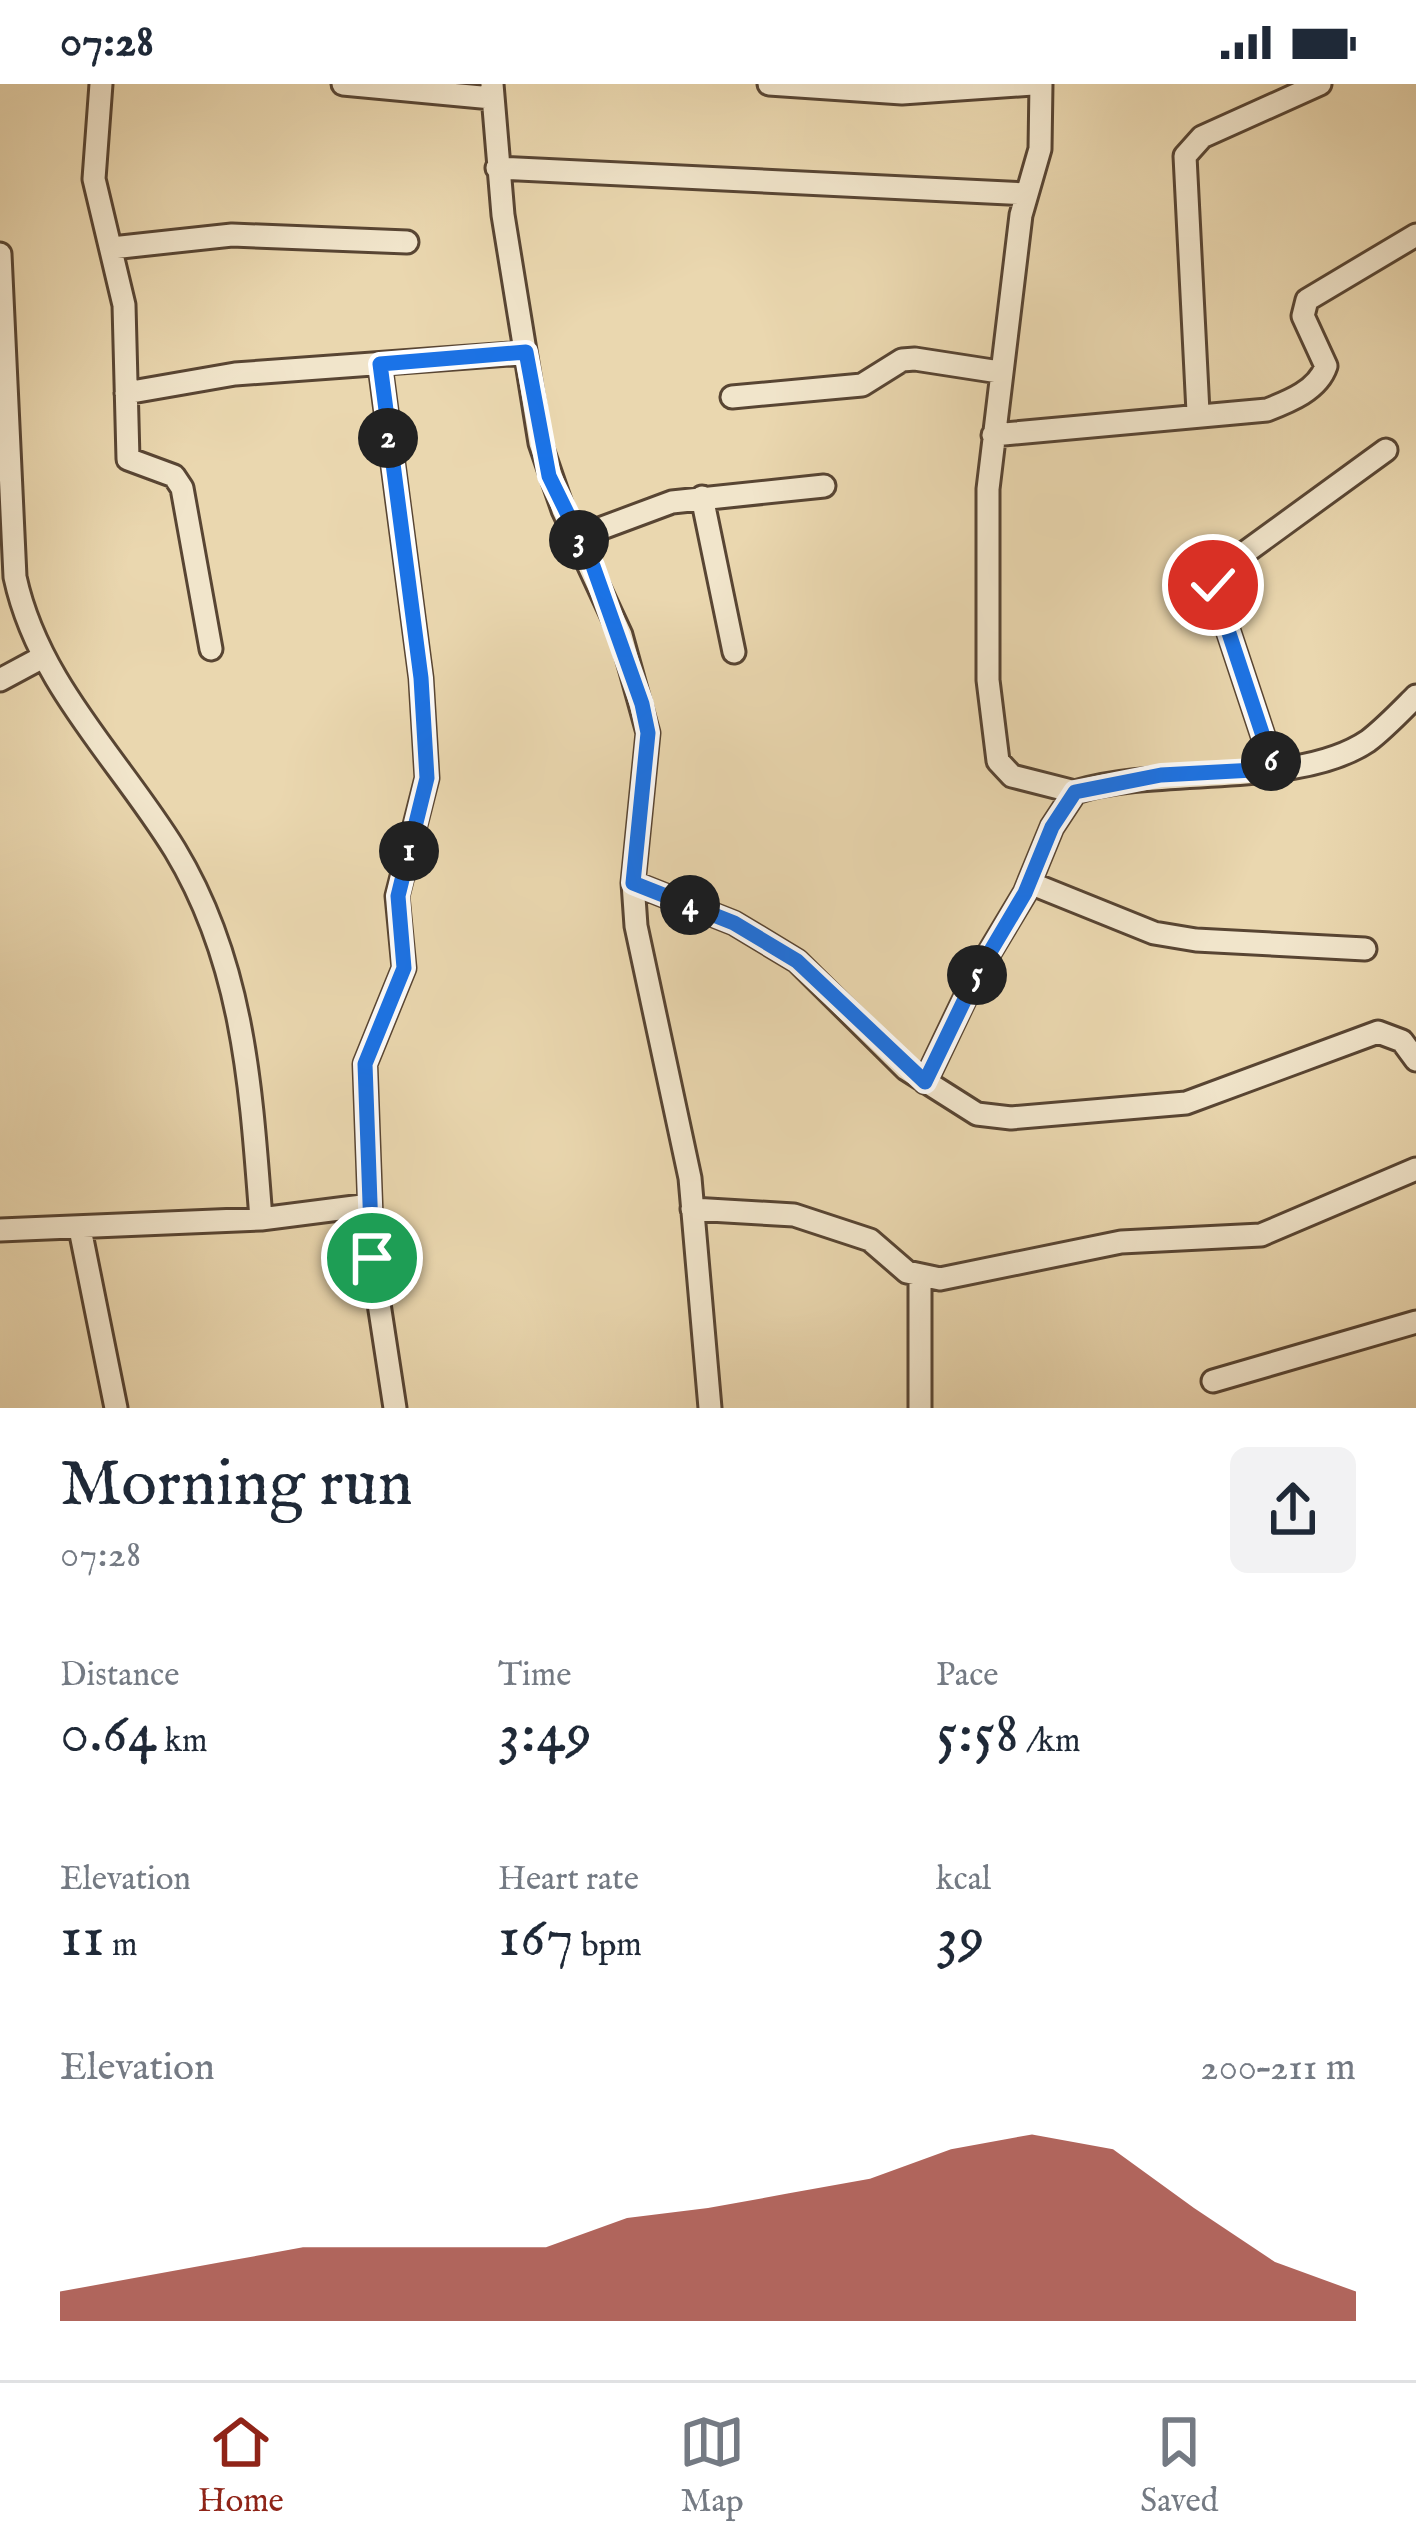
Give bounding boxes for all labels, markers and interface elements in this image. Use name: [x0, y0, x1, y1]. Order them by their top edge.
text: 07:28: [60, 14, 154, 71]
pin: 2: [358, 408, 418, 468]
text: 2: [380, 417, 396, 459]
pin: 3: [549, 510, 609, 570]
text: 3: [573, 519, 585, 561]
pin: [1162, 534, 1264, 636]
icon: check: [1180, 552, 1246, 618]
pin: 6: [1241, 731, 1301, 791]
text: 6: [1264, 740, 1278, 782]
pin: 1: [379, 821, 439, 881]
text: 1: [403, 830, 415, 872]
pin: 4: [660, 875, 720, 935]
text: 4: [682, 884, 698, 926]
pin: 5: [947, 945, 1007, 1005]
text: 5: [971, 954, 983, 996]
pin: [321, 1207, 423, 1309]
icon: arrive: [339, 1225, 405, 1291]
text: Morning run: [60, 1444, 413, 1528]
button: share: [1230, 1447, 1356, 1573]
text: 07:28: [60, 1531, 141, 1580]
text: Distance: [60, 1655, 179, 1697]
text: Time: [498, 1655, 571, 1697]
text: Pace: [936, 1655, 998, 1697]
text: 0.64: [60, 1697, 157, 1773]
text: 3:49: [498, 1697, 592, 1773]
text: 5:58: [936, 1697, 1019, 1773]
text: km: [157, 1721, 207, 1763]
text: /km: [1019, 1721, 1080, 1763]
text: Elevation: [60, 1859, 191, 1901]
text: Heart rate: [498, 1859, 639, 1901]
text: kcal: [936, 1859, 991, 1901]
text: 11: [60, 1901, 105, 1977]
text: 167: [498, 1901, 574, 1977]
text: 39: [936, 1901, 985, 1977]
text: m: [105, 1925, 137, 1967]
text: bpm: [574, 1925, 642, 1967]
text: Elevation: [60, 2044, 215, 2093]
text: 200–211 m: [1200, 2044, 1356, 2093]
tab: Home: [198, 2409, 284, 2523]
tab: Map: [679, 2409, 745, 2523]
tab: Saved: [1140, 2409, 1218, 2523]

